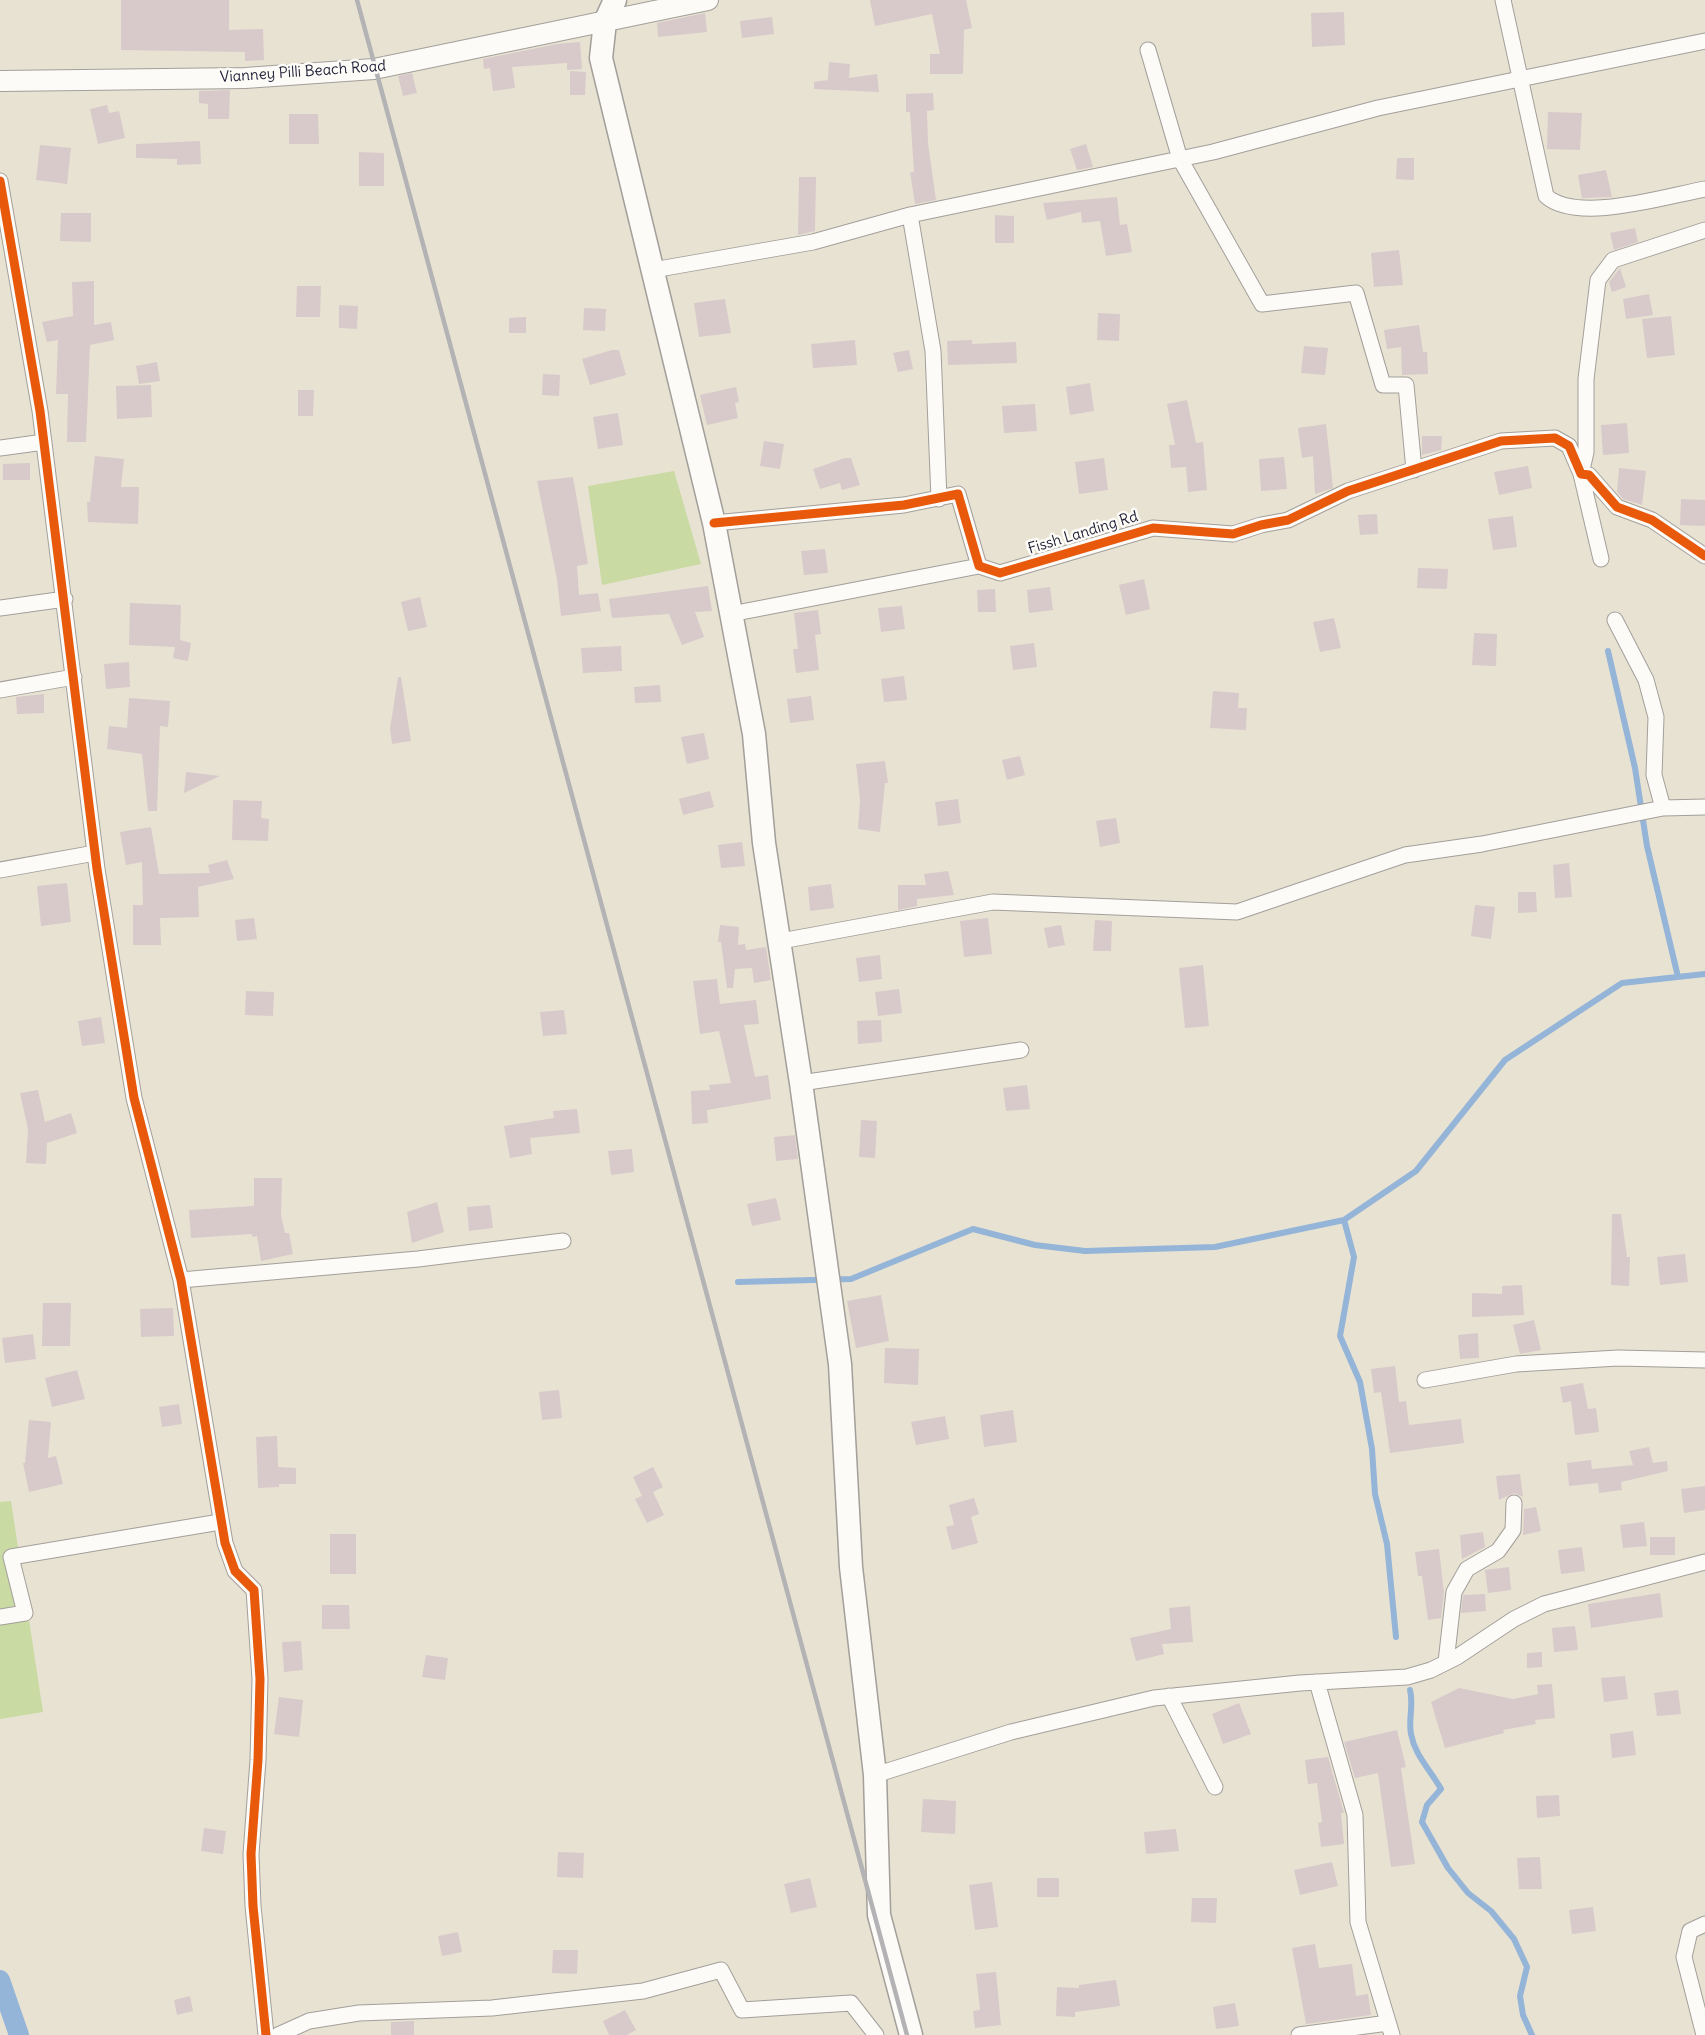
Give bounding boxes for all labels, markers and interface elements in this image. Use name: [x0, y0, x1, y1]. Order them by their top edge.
street label: Vianney Pilli Beach Road: [219, 57, 387, 87]
street label: Fissh Landing Rd: [1026, 508, 1140, 558]

